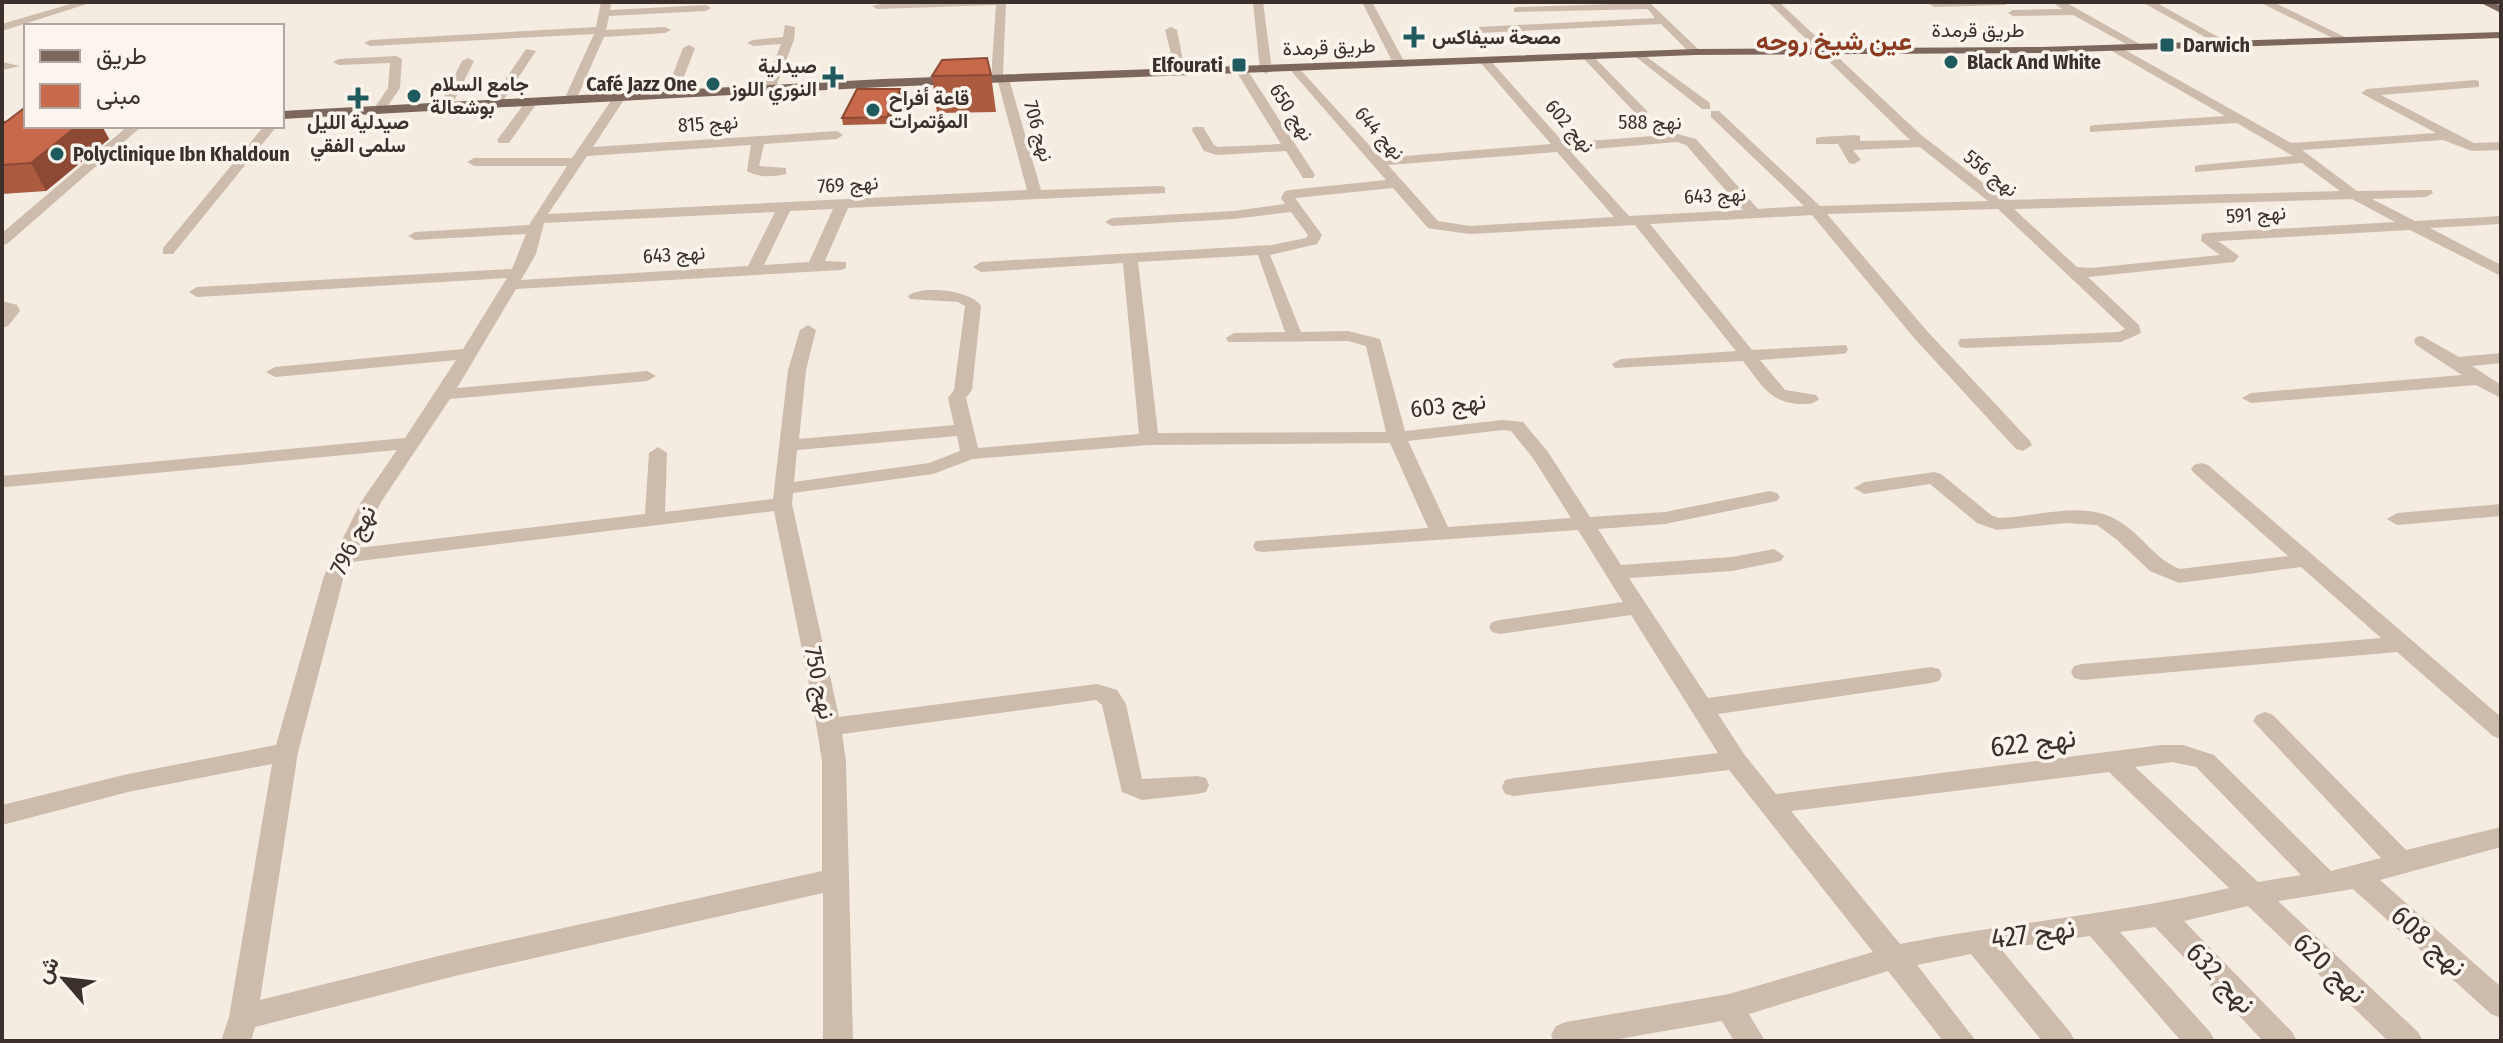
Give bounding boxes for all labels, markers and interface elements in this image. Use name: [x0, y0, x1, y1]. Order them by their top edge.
street label: طريق قرمدة: [1931, 18, 2025, 43]
legend: [24, 24, 284, 128]
place label: مصحة سيفاكس: [1432, 25, 1561, 49]
marker: مصحة سيفاكس: [1403, 26, 1425, 48]
district label: عين شيخ روحه: [1756, 26, 1912, 59]
street label: طريق قرمدة: [1282, 33, 1376, 62]
place label: Darwich: [2183, 33, 2250, 57]
marker: Darwich: [2158, 36, 2176, 54]
text: طريق: [96, 42, 147, 71]
place label: Black And White: [1967, 50, 2101, 74]
place label: Elfourati: [1152, 53, 1223, 77]
marker: Black And White: [1942, 53, 1960, 71]
place label: صيدلية النوري اللوز: [729, 54, 817, 106]
marker: Elfourati: [1230, 56, 1248, 74]
marker: صيدلية النوري اللوز: [824, 68, 842, 86]
place label: جامع السلام بوشعالة: [430, 72, 529, 120]
place label: Café Jazz One: [586, 72, 697, 96]
marker: Café Jazz One: [704, 75, 722, 93]
street label: نهج 650: [1263, 79, 1319, 146]
text: مبنى: [96, 82, 141, 110]
place label: قاعة أفراح المؤتمرات: [889, 86, 969, 134]
marker: جامع السلام بوشعالة: [405, 87, 423, 105]
marker: صيدلية الليل سلمى الفقي: [349, 89, 367, 107]
street label: نهج 602: [1539, 94, 1600, 159]
street label: نهج 706: [1017, 98, 1059, 165]
marker: قاعة أفراح المؤتمرات: [864, 101, 882, 119]
street label: نهج 644: [1348, 101, 1410, 166]
street label: نهج 815: [677, 109, 739, 139]
place label: صيدلية الليل سلمى الفقي: [307, 110, 409, 162]
street label: نهج 588: [1618, 110, 1682, 136]
place label: Polyclinique Ibn Khaldoun: [73, 142, 290, 166]
street label: نهج 556: [1958, 144, 2023, 203]
marker: Polyclinique Ibn Khaldoun: [48, 145, 66, 163]
street label: نهج 769: [817, 170, 879, 200]
street label: نهج 643: [1683, 181, 1747, 211]
street label: نهج 591: [2225, 200, 2287, 230]
street label: نهج 643: [642, 240, 706, 270]
street label: نهج 603: [1409, 386, 1488, 427]
street label: نهج 796: [324, 501, 384, 581]
street label: نهج 750: [796, 644, 841, 723]
street label: نهج 622: [1988, 720, 2078, 767]
street label: نهج 608: [2382, 899, 2474, 986]
street label: نهج 427: [1989, 911, 2078, 958]
street label: نهج 620: [2284, 926, 2374, 1012]
street label: نهج 632: [2177, 936, 2263, 1023]
north arrow: [24, 939, 104, 1019]
text: ش: [29, 952, 65, 988]

